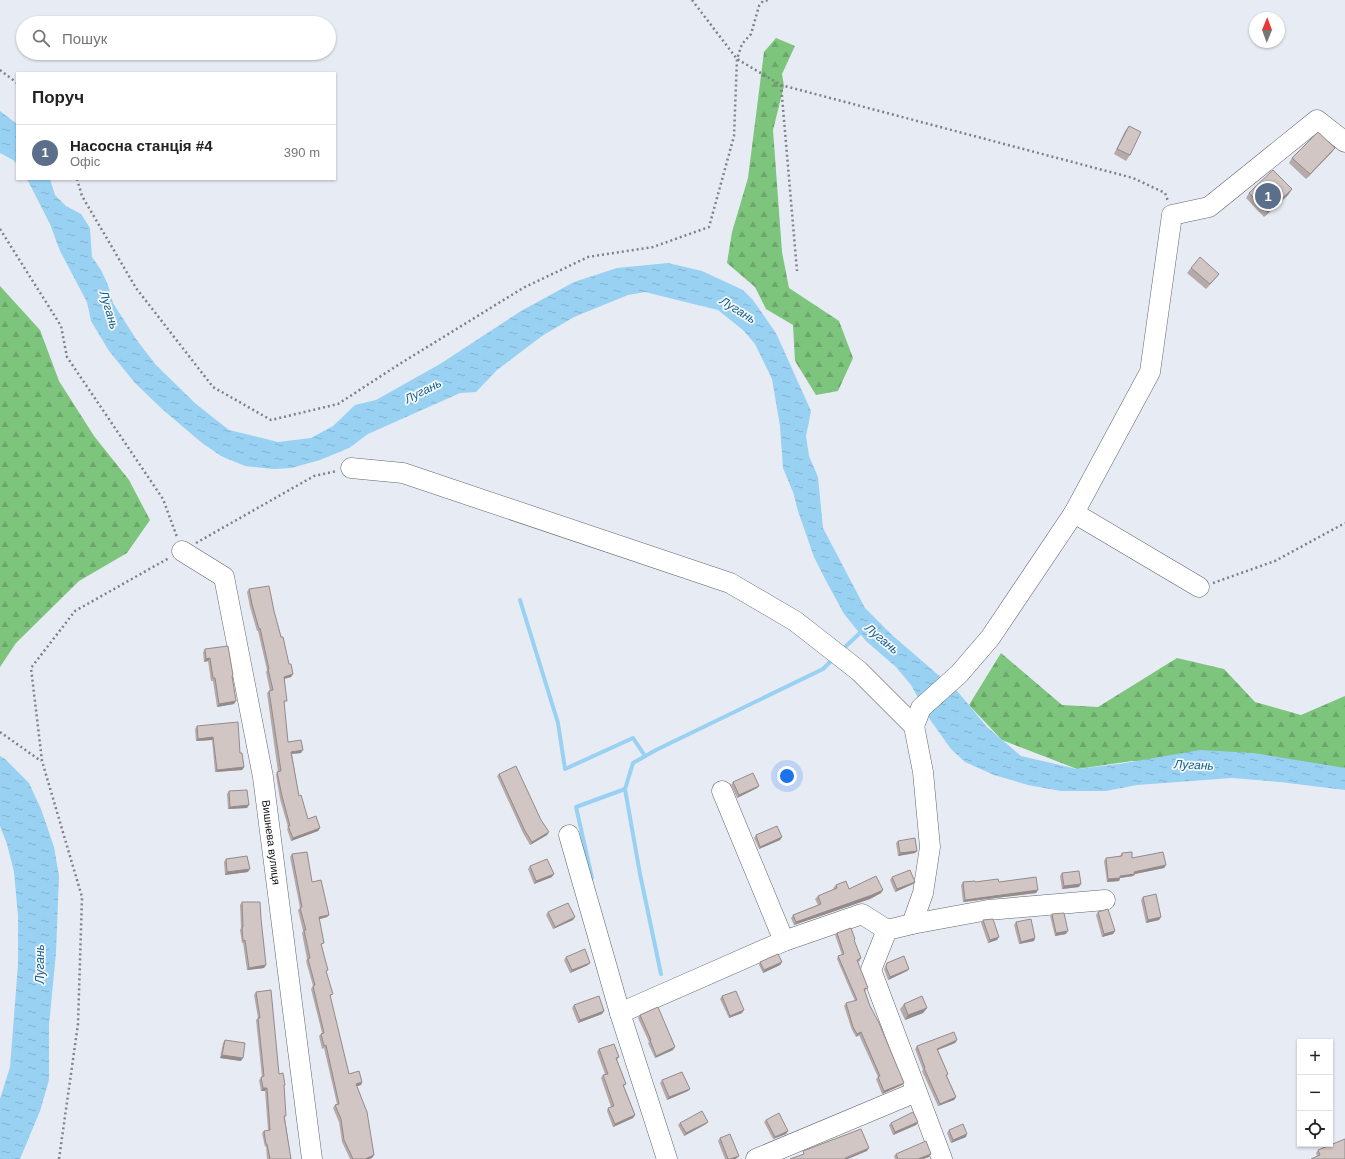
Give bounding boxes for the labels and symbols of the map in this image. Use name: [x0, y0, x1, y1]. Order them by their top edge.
north arrow: [1249, 12, 1285, 48]
pin: 1: [1255, 181, 1281, 211]
water label: Лугань: [96, 288, 121, 331]
water label: Лугань: [717, 293, 759, 326]
water label: Лугань: [401, 376, 444, 407]
water label: Лугань: [862, 620, 902, 657]
water label: Лугань: [1173, 757, 1214, 773]
your location: [777, 766, 797, 786]
street label: Вишнева вулиця: [260, 799, 283, 885]
water label: Лугань: [33, 944, 47, 985]

